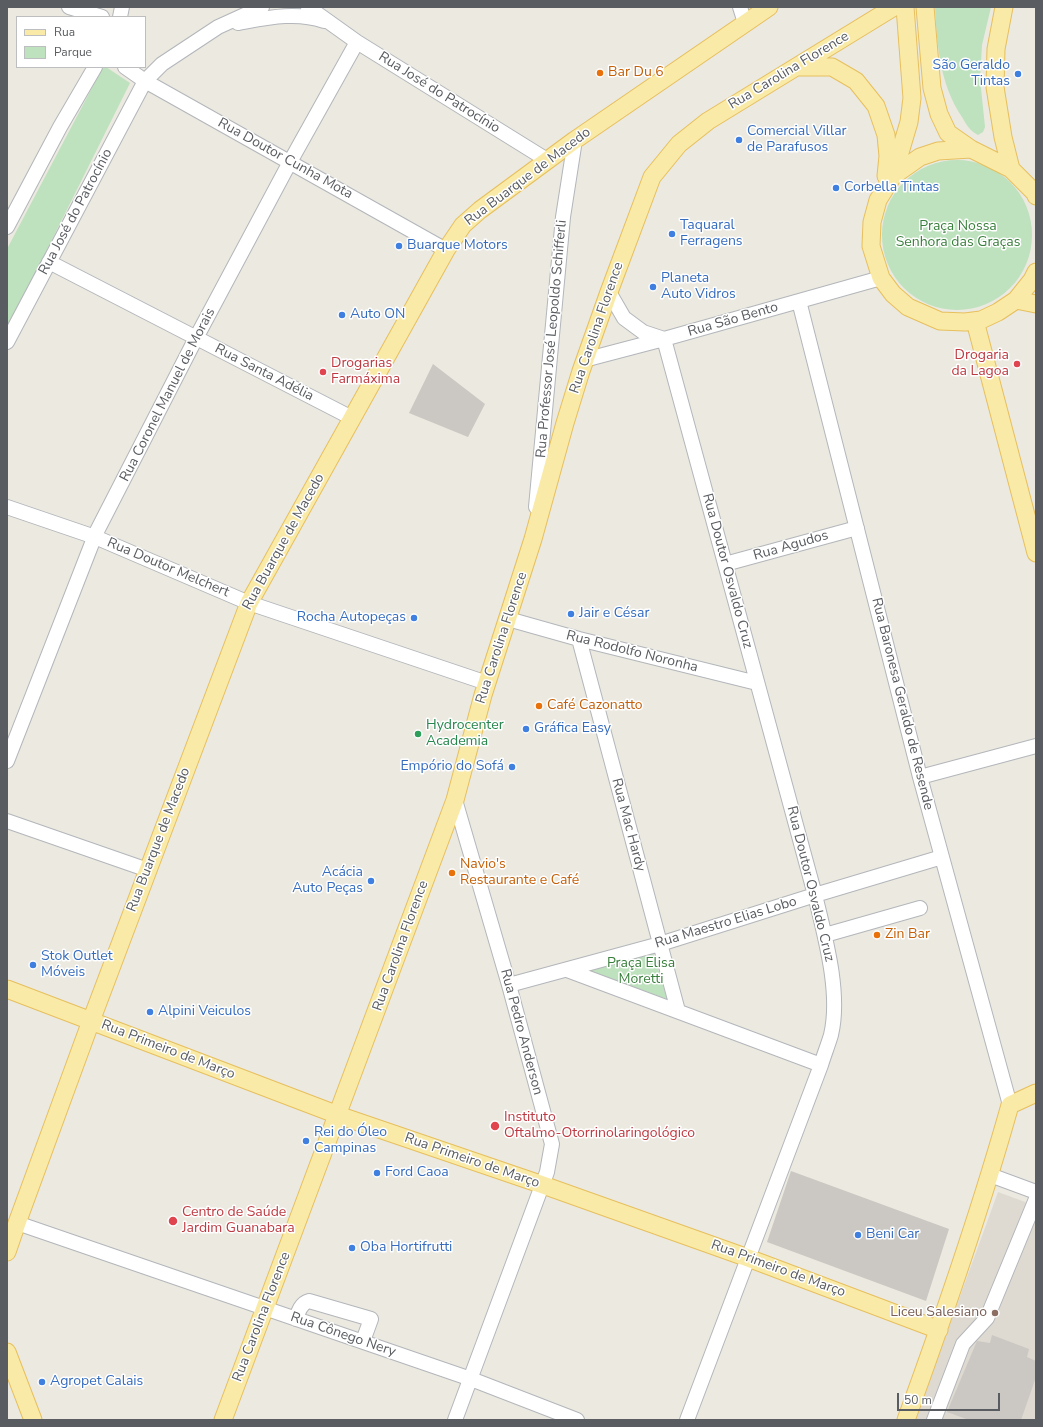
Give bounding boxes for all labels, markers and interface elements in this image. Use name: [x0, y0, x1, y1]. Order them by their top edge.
legend: [16, 16, 146, 68]
text: Rua: [54, 24, 75, 40]
street label: Rua Carolina Florence: [726, 28, 852, 114]
text: Parque: [54, 44, 92, 60]
street label: Rua José do Patrocínio: [375, 49, 503, 137]
place label: São Geraldo Tintas: [933, 58, 1010, 90]
place label: Bar Du 6: [608, 65, 664, 81]
marker: Bar Du 6: [595, 68, 605, 78]
marker: São Geraldo Tintas: [1013, 69, 1023, 79]
street label: Rua Doutor Cunha Mota: [215, 115, 355, 203]
street label: Rua Buarque de Macedo: [462, 124, 594, 230]
place label: Comercial Villar de Parafusos: [747, 124, 847, 156]
marker: Comercial Villar de Parafusos: [734, 135, 744, 145]
street label: Rua José do Patrocínio: [36, 146, 116, 278]
place label: Corbella Tintas: [844, 180, 939, 196]
marker: Corbella Tintas: [831, 183, 841, 193]
place label: Taquaral Ferragens: [680, 218, 743, 250]
street label: Rua Professor José Leopoldo Schifferli: [533, 219, 571, 459]
park label: Praça Nossa Senhora das Graças: [896, 219, 1020, 252]
marker: Taquaral Ferragens: [667, 229, 677, 239]
place label: Buarque Motors: [407, 238, 508, 254]
marker: Buarque Motors: [394, 241, 404, 251]
street label: Rua Carolina Florence: [567, 260, 627, 396]
place label: Planeta Auto Vidros: [661, 271, 736, 304]
marker: Planeta Auto Vidros: [648, 282, 658, 292]
street label: Rua São Bento: [686, 299, 780, 341]
street label: Rua Coronel Manuel de Morais: [117, 305, 219, 485]
place label: Auto ON: [350, 307, 405, 323]
marker: Auto ON: [337, 310, 347, 320]
street label: Rua Santa Adélia: [212, 341, 316, 405]
place label: Drogaria da Lagoa: [951, 348, 1009, 380]
place label: Drogarias Farmáxima: [331, 356, 400, 388]
marker: Drogaria da Lagoa: [1012, 359, 1022, 369]
marker: Drogarias Farmáxima: [318, 367, 328, 377]
street label: Rua Buarque de Macedo: [239, 471, 329, 613]
street label: Rua Doutor Osvaldo Cruz: [698, 492, 756, 650]
street label: Rua Agudos: [752, 527, 830, 565]
street label: Rua Doutor Melchert: [104, 535, 232, 601]
street label: Rua Carolina Florence: [473, 570, 531, 706]
street label: Rua Baronesa Geraldo de Resende: [867, 596, 937, 812]
place label: Jair e César: [579, 606, 649, 622]
marker: Jair e César: [566, 609, 576, 619]
place label: Rocha Autopeças: [297, 610, 406, 626]
marker: Rocha Autopeças: [409, 613, 419, 623]
street label: Rua Rodolfo Noronha: [564, 627, 700, 677]
place label: Café Cazonatto: [547, 698, 643, 714]
marker: Café Cazonatto: [534, 701, 544, 711]
place label: Hydrocenter Academia: [426, 718, 504, 750]
place label: Gráfica Easy: [534, 721, 611, 737]
marker: Gráfica Easy: [521, 724, 531, 734]
marker: Hydrocenter Academia: [413, 729, 423, 739]
place label: Empório do Sofá: [400, 759, 504, 775]
marker: Empório do Sofá: [507, 762, 517, 772]
street label: Rua Buarque de Macedo: [124, 765, 194, 915]
street label: Rua Mac Hardy: [607, 776, 649, 874]
street label: Rua Doutor Osvaldo Cruz: [783, 804, 837, 964]
place label: Navio's Restaurante e Café: [460, 857, 579, 890]
place label: Acácia Auto Peças: [292, 865, 363, 898]
marker: Navio's Restaurante e Café: [447, 868, 457, 878]
marker: Acácia Auto Peças: [366, 876, 376, 886]
street label: Rua Carolina Florence: [370, 878, 432, 1014]
street label: Rua Maestro Elias Lobo: [653, 893, 799, 953]
place label: Zin Bar: [885, 927, 930, 943]
marker: Zin Bar: [872, 930, 882, 940]
place label: Stok Outlet Móveis: [41, 949, 113, 982]
park label: Praça Elisa Moretti: [607, 956, 675, 988]
marker: Stok Outlet Móveis: [28, 960, 38, 970]
street label: Rua Pedro Anderson: [496, 967, 546, 1097]
place label: Alpini Veiculos: [158, 1004, 251, 1020]
marker: Alpini Veiculos: [145, 1007, 155, 1017]
street label: Rua Primeiro de Março: [99, 1017, 237, 1083]
place label: Instituto Oftalmo-Otorrinolaringológico: [504, 1110, 695, 1142]
marker: Instituto Oftalmo-Otorrinolaringológico: [489, 1120, 501, 1132]
place label: Rei do Óleo Campinas: [314, 1125, 387, 1158]
street label: Rua Primeiro de Março: [402, 1130, 542, 1192]
marker: Rei do Óleo Campinas: [301, 1136, 311, 1146]
place label: Ford Caoa: [385, 1165, 449, 1181]
marker: Ford Caoa: [372, 1168, 382, 1178]
place label: Centro de Saúde Jardim Guanabara: [182, 1205, 295, 1238]
marker: Centro de Saúde Jardim Guanabara: [167, 1215, 179, 1227]
place label: Beni Car: [866, 1227, 919, 1243]
marker: Beni Car: [853, 1230, 863, 1240]
street label: Rua Primeiro de Março: [708, 1237, 848, 1301]
place label: Oba Hortifrutti: [360, 1240, 452, 1256]
marker: Oba Hortifrutti: [347, 1243, 357, 1253]
street label: Rua Carolina Florence: [230, 1250, 294, 1384]
place label: Liceu Salesiano: [890, 1305, 987, 1321]
marker: Liceu Salesiano: [990, 1308, 1000, 1318]
street label: Rua Cônego Nery: [288, 1309, 398, 1361]
place label: Agropet Calais: [50, 1374, 143, 1390]
marker: Agropet Calais: [37, 1377, 47, 1387]
scale bar: [899, 1385, 1002, 1411]
text: 50 m: [904, 1392, 932, 1408]

